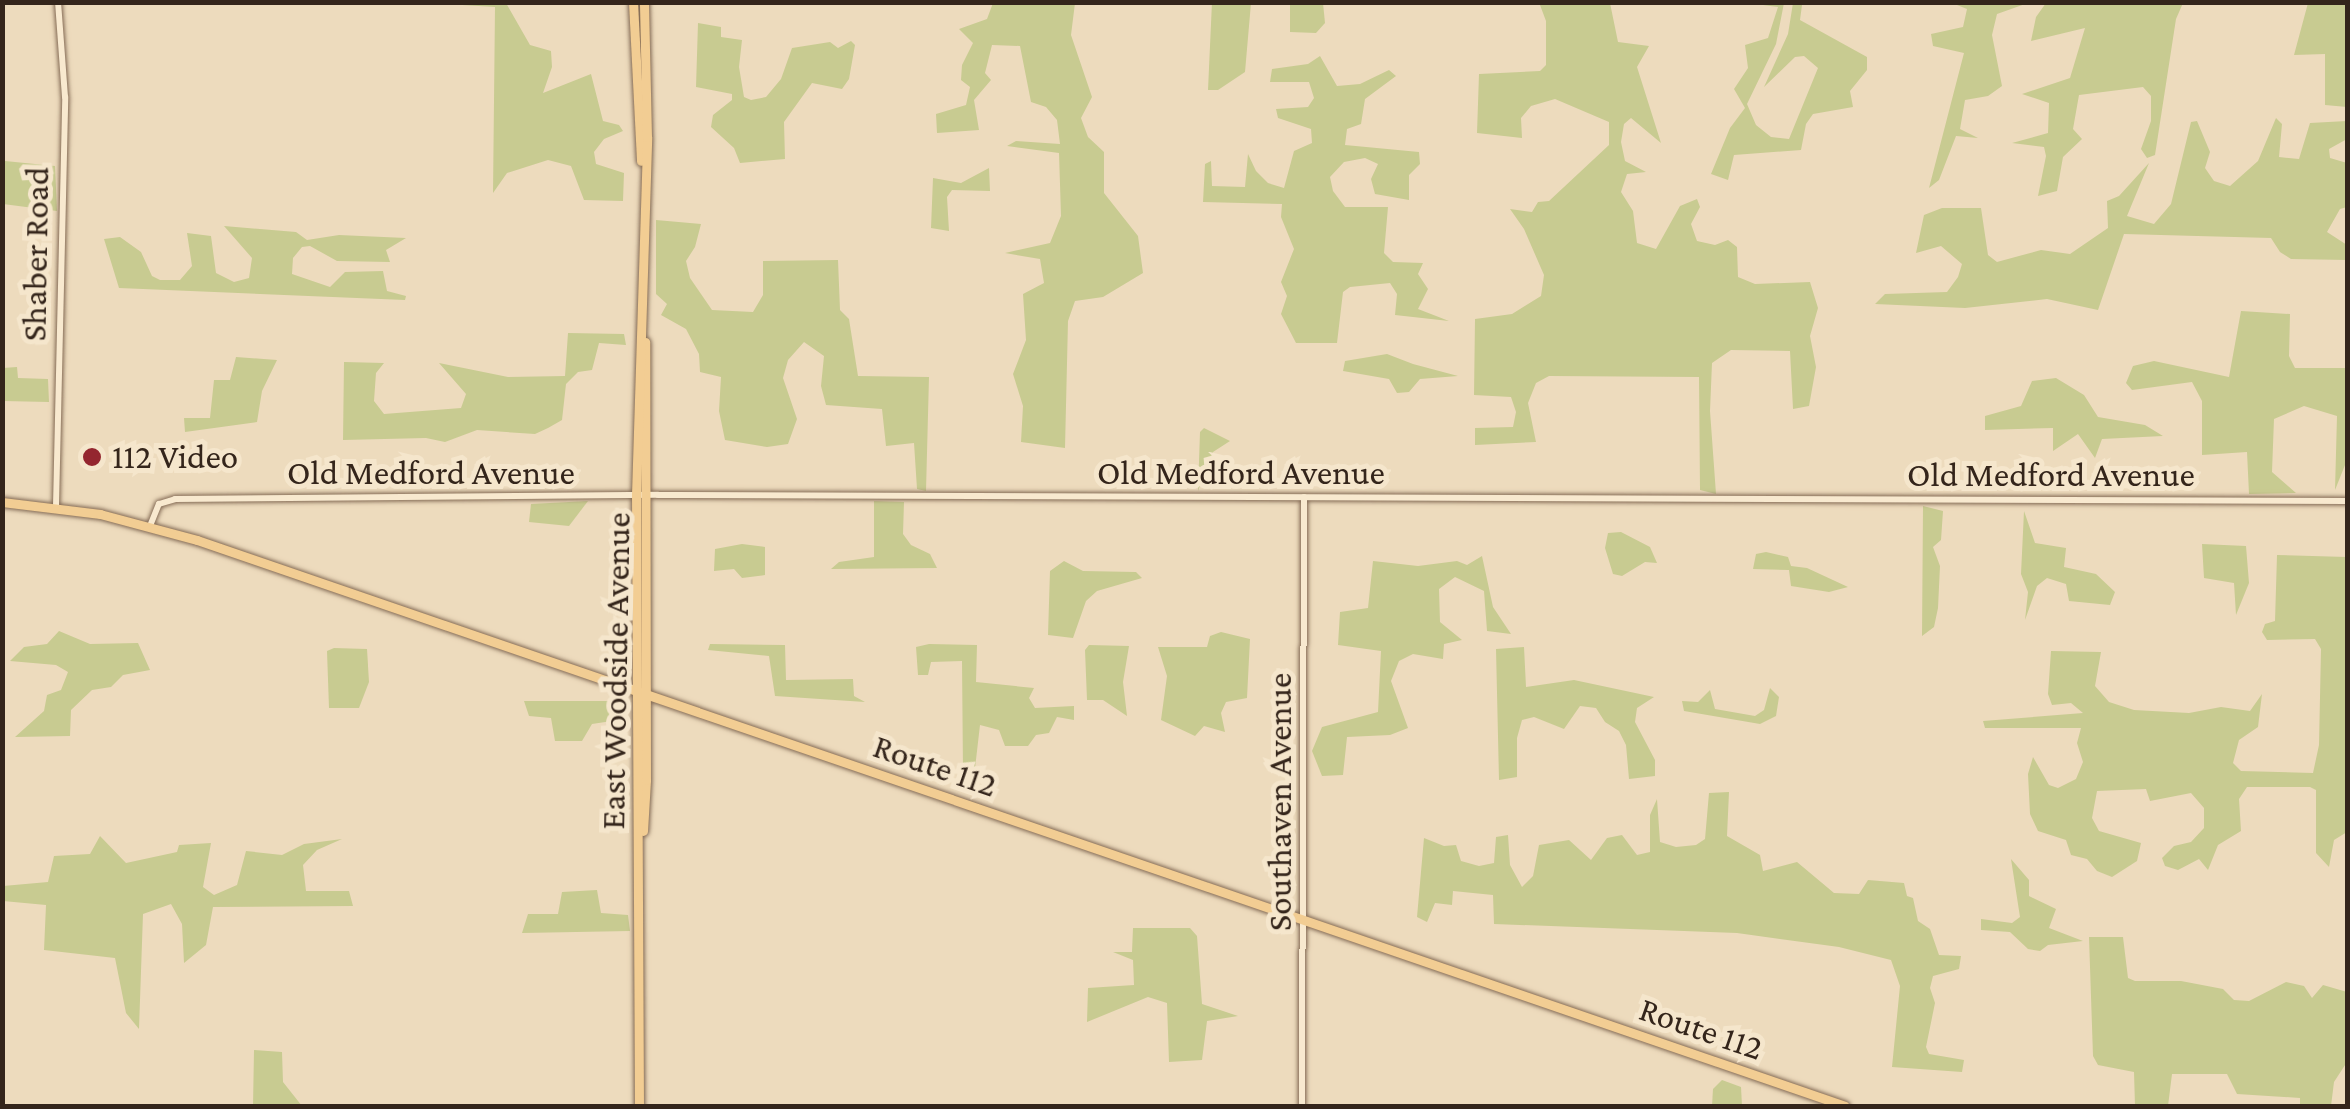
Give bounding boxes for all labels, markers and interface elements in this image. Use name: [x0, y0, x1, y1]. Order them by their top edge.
street label: Shaber Road: [13, 166, 59, 342]
place label: 112 Video: [112, 436, 238, 478]
marker: 112 Video: [81, 446, 103, 468]
street label: Old Medford Avenue: [287, 452, 575, 494]
street label: Old Medford Avenue: [1097, 452, 1385, 494]
street label: Old Medford Avenue: [1907, 454, 2195, 496]
street label: East Woodside Avenue: [592, 512, 640, 830]
street label: Southaven Avenue: [1259, 673, 1301, 931]
street label: Route 112: [868, 725, 1002, 807]
street label: Route 112: [1634, 988, 1768, 1070]

